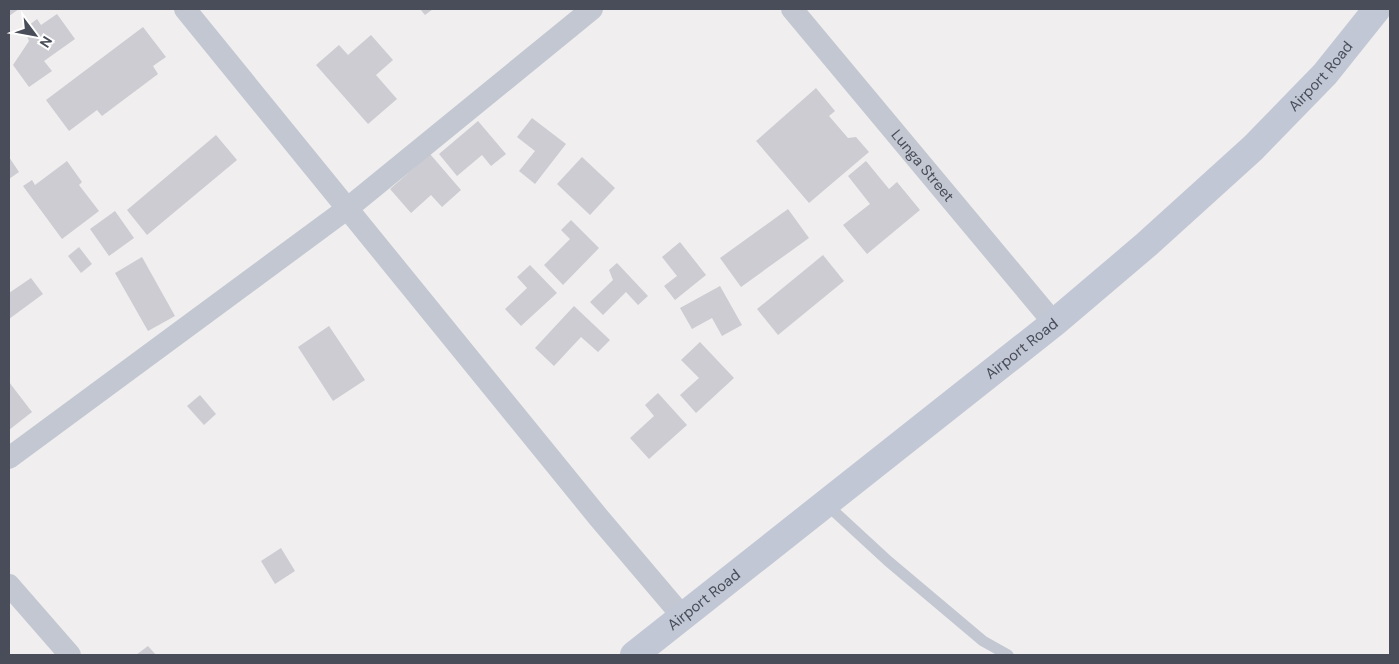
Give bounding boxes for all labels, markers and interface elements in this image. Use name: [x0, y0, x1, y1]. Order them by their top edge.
north arrow: [10, 10, 60, 60]
text: N: [36, 33, 56, 51]
street label: Airport Road: [1284, 37, 1357, 116]
street label: Lunga Street: [887, 125, 959, 206]
street label: Airport Road: [981, 314, 1062, 384]
street label: Airport Road: [663, 565, 744, 635]

